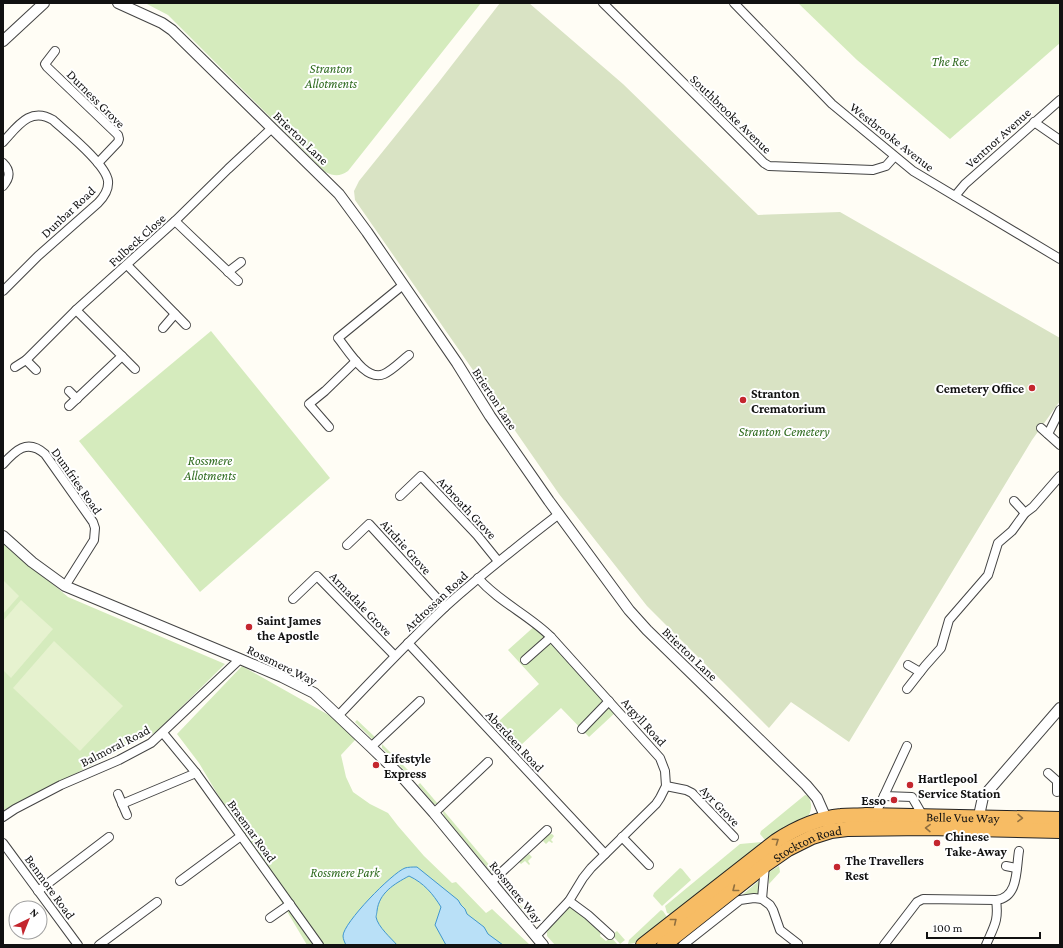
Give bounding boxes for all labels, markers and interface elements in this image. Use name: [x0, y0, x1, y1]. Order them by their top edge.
park label: The Rec: [931, 54, 969, 69]
park label: Stranton Allotments: [304, 61, 357, 91]
street label: Durness Grove: [64, 67, 128, 131]
street label: Southbrooke Avenue: [687, 71, 775, 157]
street label: Westbrooke Avenue: [847, 99, 937, 175]
street label: Ventnor Avenue: [962, 105, 1034, 171]
street label: Brierton Lane: [270, 108, 332, 168]
street label: Dunbar Road: [38, 183, 98, 241]
street label: Fulbeck Close: [106, 210, 169, 269]
street label: Brierton Lane: [469, 365, 521, 433]
place label: Cemetery Office: [936, 381, 1024, 396]
marker: Cemetery Office: [1027, 383, 1037, 393]
place label: Stranton Crematorium: [751, 386, 826, 416]
marker: Stranton Crematorium: [738, 395, 748, 405]
park label: Stranton Cemetery: [738, 424, 830, 439]
street label: Dumfries Road: [49, 445, 105, 517]
park label: Rossmere Allotments: [183, 453, 236, 483]
street label: Arbroath Grove: [434, 474, 500, 542]
street label: Airdrie Grove: [377, 516, 435, 578]
street label: Ardrossan Road: [401, 568, 471, 634]
street label: Armadale Grove: [327, 569, 396, 639]
place label: Saint James the Apostle: [257, 613, 321, 643]
marker: Saint James the Apostle: [244, 622, 254, 632]
street label: Brierton Lane: [659, 624, 721, 684]
street label: Rossmere Way: [245, 642, 320, 689]
street label: Argyll Road: [618, 695, 670, 749]
street label: Aberdeen Road: [483, 707, 547, 775]
street label: Balmoral Road: [78, 722, 152, 770]
place label: Lifestyle Express: [384, 751, 431, 781]
marker: Lifestyle Express: [371, 760, 381, 770]
place label: Hartlepool Service Station: [918, 771, 1001, 801]
marker: Hartlepool Service Station: [905, 780, 915, 790]
street label: Ayr Grove: [697, 783, 743, 830]
place label: Esso: [861, 793, 886, 808]
marker: Esso: [889, 795, 899, 805]
street label: Braemar Road: [224, 797, 280, 865]
street label: Belle Vue Way: [926, 809, 1001, 825]
one-way arrow: [1017, 814, 1023, 822]
street label: Stockton Road: [770, 822, 843, 865]
one-way arrow: [925, 824, 931, 833]
place label: Chinese Take-Away: [945, 829, 1008, 859]
marker: Chinese Take-Away: [932, 838, 942, 848]
one-way arrow: [772, 839, 779, 846]
street label: Benmore Road: [22, 852, 78, 922]
place label: The Travellers Rest: [845, 853, 924, 883]
street label: Rossmere Way: [486, 858, 546, 927]
marker: The Travellers Rest: [832, 862, 842, 872]
park label: Rossmere Park: [310, 865, 381, 880]
one-way arrow: [732, 885, 739, 892]
north arrow: [8, 900, 48, 940]
text: N: [28, 906, 42, 920]
scale bar: [927, 914, 1040, 940]
one-way arrow: [669, 918, 676, 925]
text: 100 m: [933, 921, 963, 935]

